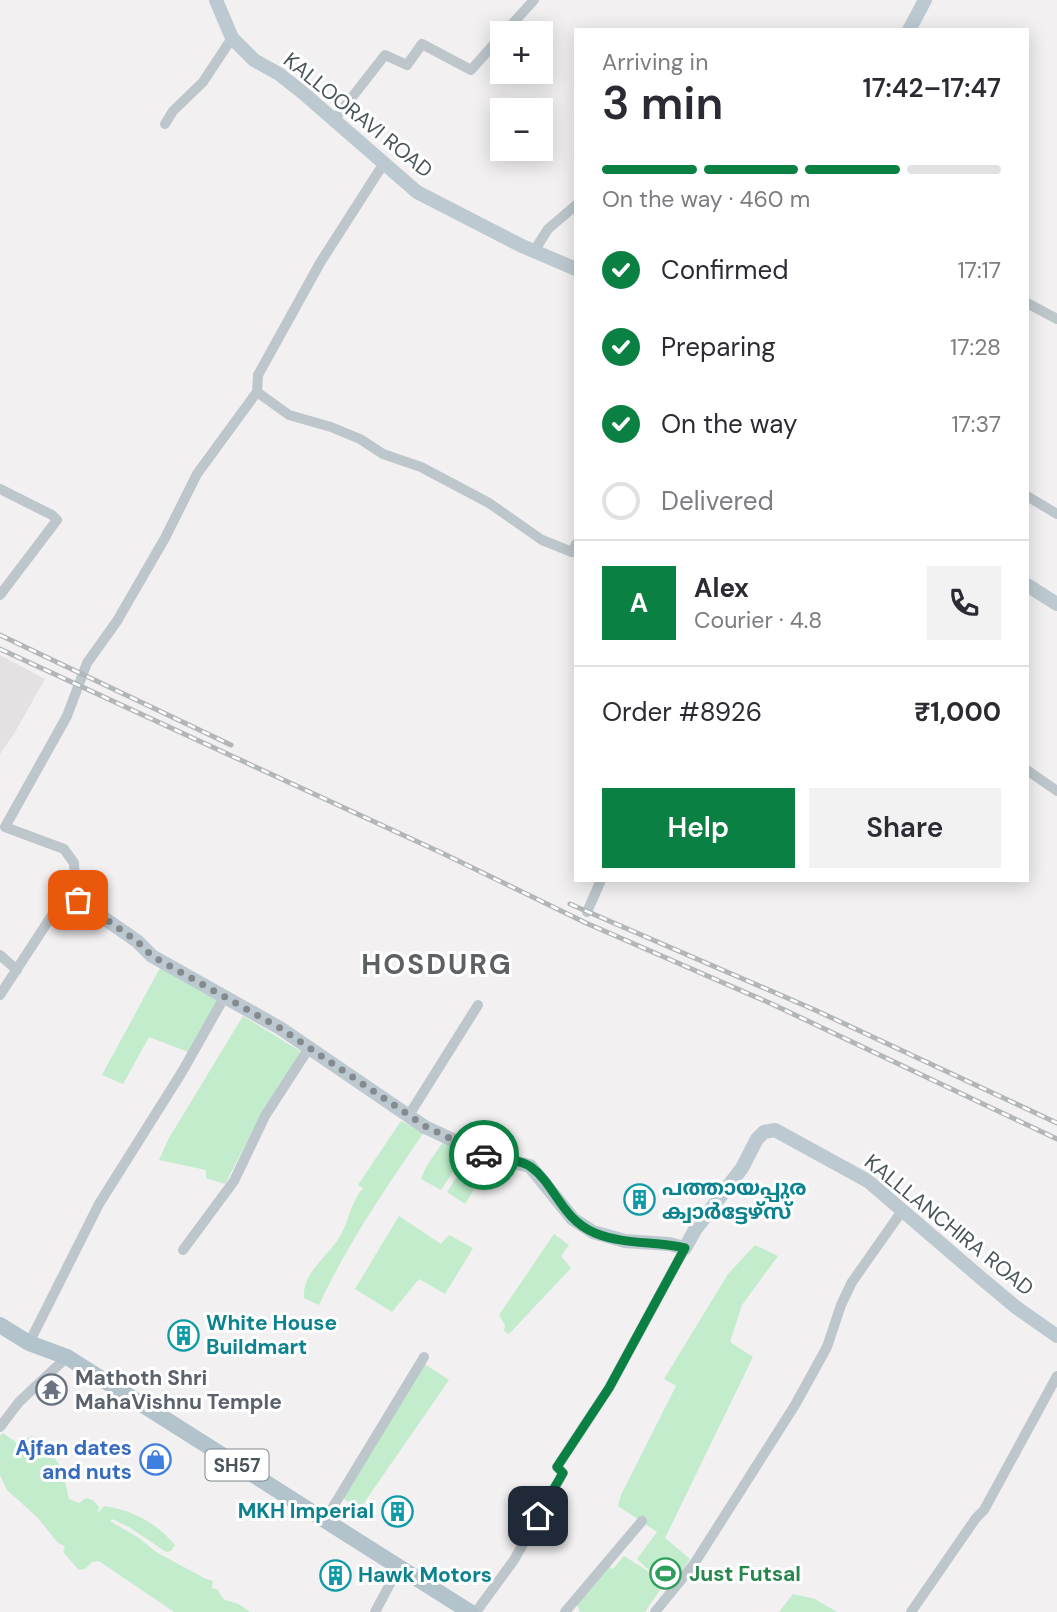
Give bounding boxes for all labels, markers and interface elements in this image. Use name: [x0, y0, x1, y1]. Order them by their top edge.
map controls: [490, 21, 553, 161]
button: +: [490, 21, 553, 84]
street label: KALLOORAVI ROAD: [278, 46, 438, 184]
text: Arriving in: [602, 47, 708, 77]
text: 17:42–17:47: [863, 71, 1001, 105]
text: 3 min: [602, 73, 723, 133]
button: −: [490, 98, 553, 161]
text: On the way · 460 m: [602, 184, 810, 214]
icon: check: [602, 251, 640, 289]
text: Confirmed: [661, 253, 788, 287]
text: 17:17: [957, 255, 1001, 285]
icon: check: [602, 328, 640, 366]
text: Preparing: [661, 330, 776, 364]
text: 17:28: [950, 332, 1001, 362]
icon: check: [602, 405, 640, 443]
text: On the way: [661, 407, 797, 441]
text: 17:37: [951, 409, 1001, 439]
text: Delivered: [661, 484, 774, 518]
button: phone: [927, 566, 1001, 640]
text: Alex: [694, 571, 749, 605]
text: A: [630, 586, 648, 620]
text: Courier · 4.8: [694, 605, 822, 635]
text: Order #8926: [602, 695, 762, 729]
text: ₹1,000: [914, 695, 1001, 729]
button: Help: [602, 788, 795, 868]
button: Share: [809, 788, 1001, 868]
pin: [48, 870, 108, 930]
icon: bag: [59, 881, 97, 919]
district label: HOSDURG: [361, 946, 513, 983]
courier: [449, 1120, 519, 1190]
icon: car: [465, 1136, 503, 1174]
street label: KALLLANCHIRA ROAD: [859, 1148, 1039, 1302]
place label: പത്തായപ്പുര ക്വാർട്ടേഴ്സ്: [662, 1174, 806, 1226]
building icon: പത്തായപ്പുര ക്വാർട്ടേഴ്സ്: [622, 1183, 656, 1217]
place label: White House Buildmart: [206, 1309, 337, 1361]
building icon: White House Buildmart: [166, 1318, 200, 1352]
place label: Mathoth Shri MahaVishnu Temple: [75, 1364, 282, 1416]
temple icon: Mathoth Shri MahaVishnu Temple: [35, 1373, 69, 1407]
place label: Ajfan dates and nuts: [15, 1434, 132, 1486]
shop icon: Ajfan dates and nuts: [138, 1443, 172, 1477]
road number: SH57: [205, 1450, 268, 1480]
pin: [508, 1486, 568, 1546]
building icon: MKH Imperial: [380, 1494, 414, 1528]
place label: MKH Imperial: [238, 1497, 374, 1525]
icon: home: [519, 1497, 557, 1535]
sports icon: Just Futsal: [649, 1557, 683, 1591]
building icon: Hawk Motors: [318, 1558, 352, 1592]
place label: Just Futsal: [689, 1560, 801, 1588]
place label: Hawk Motors: [358, 1561, 492, 1589]

